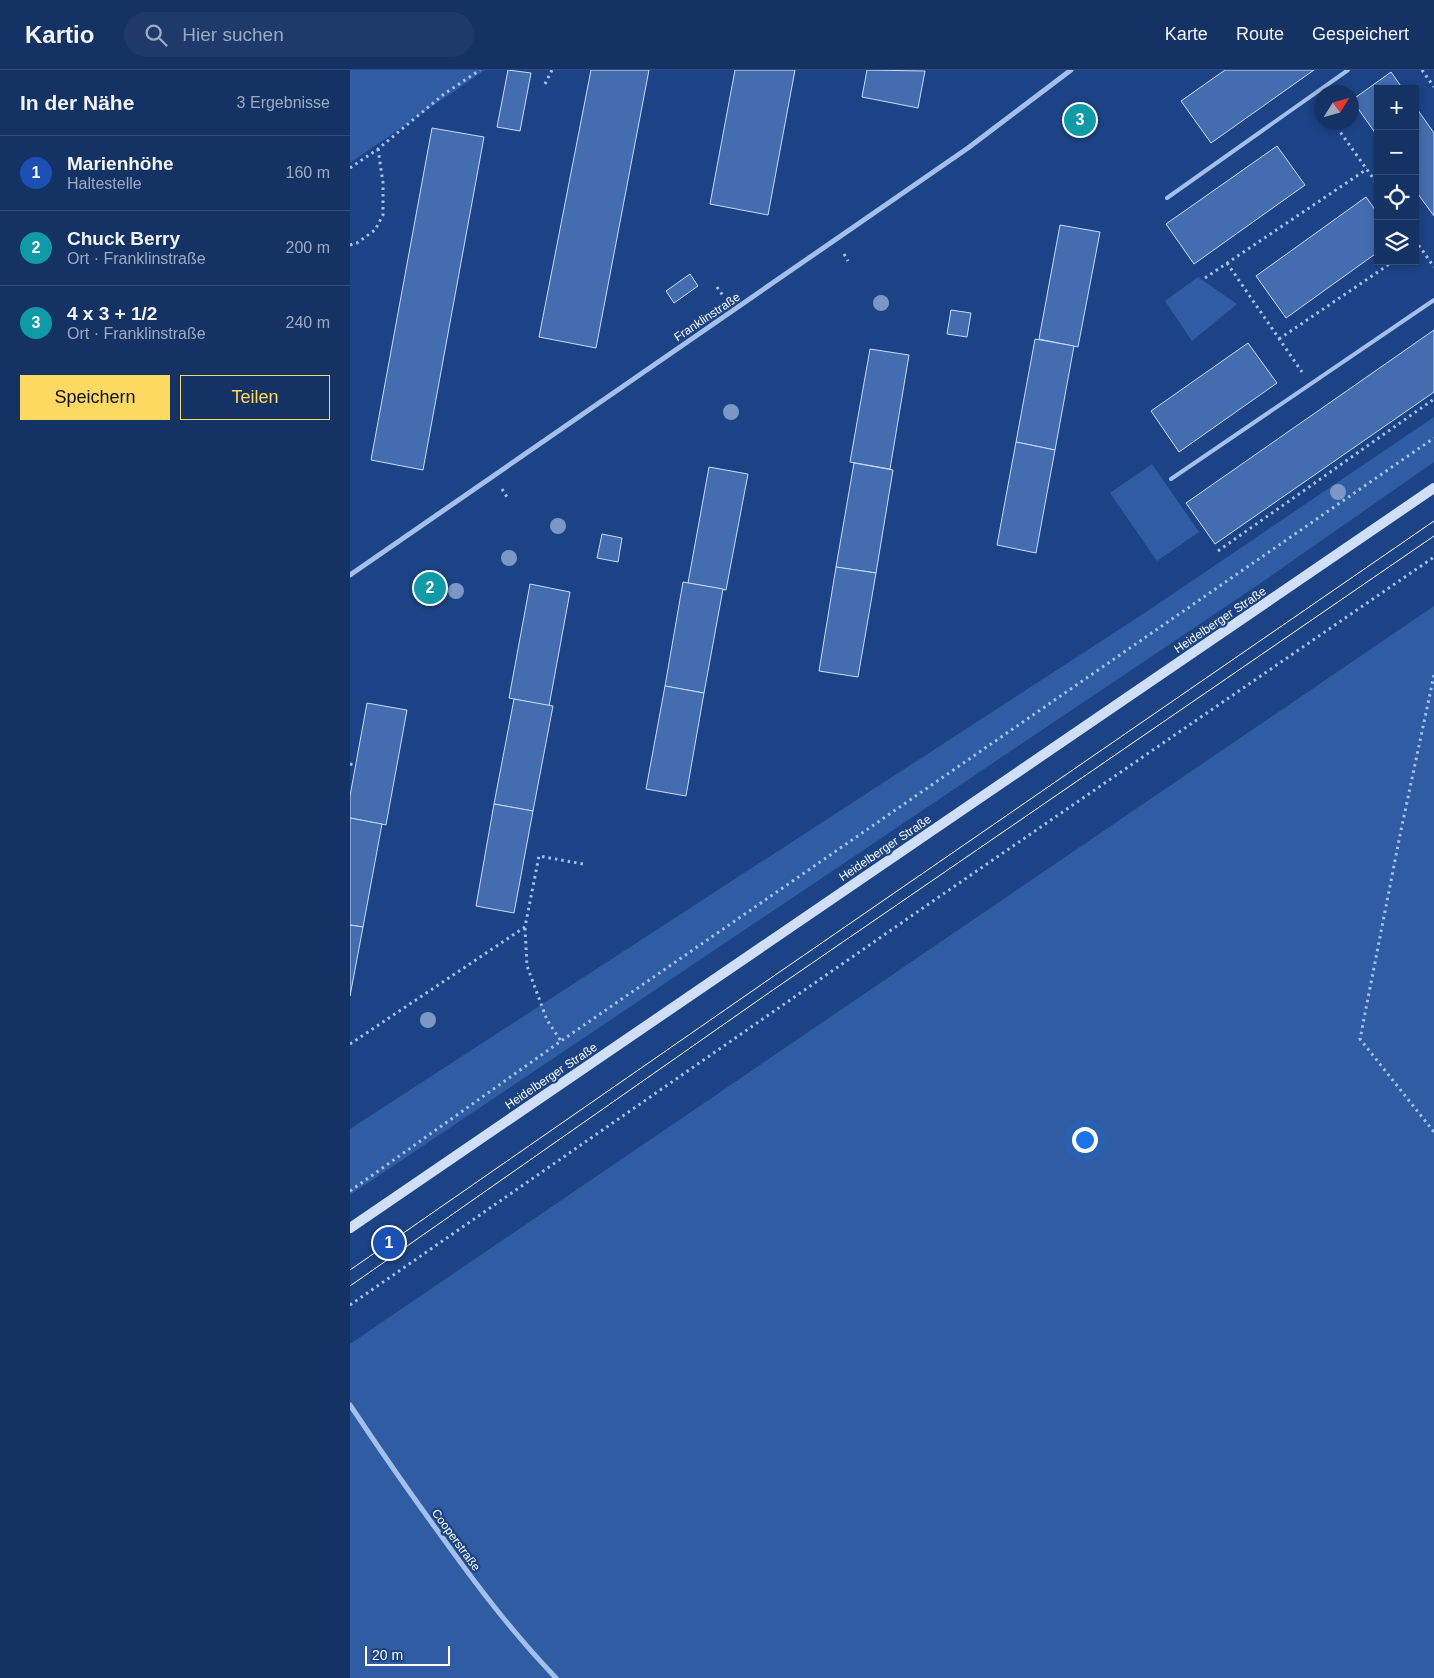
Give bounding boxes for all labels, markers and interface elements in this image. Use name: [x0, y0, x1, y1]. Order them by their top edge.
search box: [124, 12, 474, 57]
text: Kartio: [25, 21, 94, 48]
icon: search: [142, 21, 170, 49]
text: Hier suchen: [182, 24, 284, 45]
text: Karte: [1165, 24, 1208, 44]
text: Route: [1236, 24, 1284, 44]
text: Gespeichert: [1312, 24, 1409, 44]
north arrow: [1314, 85, 1359, 130]
map controls: [1374, 85, 1419, 265]
button: +: [1374, 85, 1419, 130]
text: In der Nähe: [20, 91, 134, 114]
text: 3 Ergebnisse: [237, 94, 330, 111]
pin: 3: [1064, 101, 1096, 139]
button: −: [1374, 130, 1419, 175]
text: Marienhöhe: [67, 153, 174, 174]
text: 1: [32, 164, 40, 181]
text: 160 m: [286, 164, 330, 181]
text: Haltestelle: [67, 175, 142, 192]
button: locate: [1374, 175, 1419, 220]
button: layers: [1374, 220, 1419, 265]
text: Chuck Berry: [67, 228, 180, 249]
text: 2: [32, 239, 40, 256]
text: 200 m: [286, 239, 330, 256]
text: Ort · Franklinstraße: [67, 250, 206, 267]
street label: Franklinstraße: [671, 290, 743, 344]
text: 4 x 3 + 1/2: [67, 303, 157, 324]
text: 3: [32, 314, 40, 331]
text: 240 m: [286, 314, 330, 331]
text: Ort · Franklinstraße: [67, 325, 206, 342]
button: Speichern: [20, 375, 170, 420]
button: Teilen: [180, 375, 330, 420]
pin: 2: [414, 569, 446, 607]
street label: Heidelberger Straße: [1171, 584, 1269, 656]
street label: Heidelberger Straße: [836, 812, 934, 884]
street label: Heidelberger Straße: [502, 1040, 600, 1112]
your location: [1072, 1127, 1098, 1153]
pin: 1: [373, 1224, 405, 1262]
street label: Cooperstraße: [429, 1506, 483, 1574]
scale bar: [365, 1643, 450, 1666]
text: 20 m: [372, 1647, 403, 1663]

